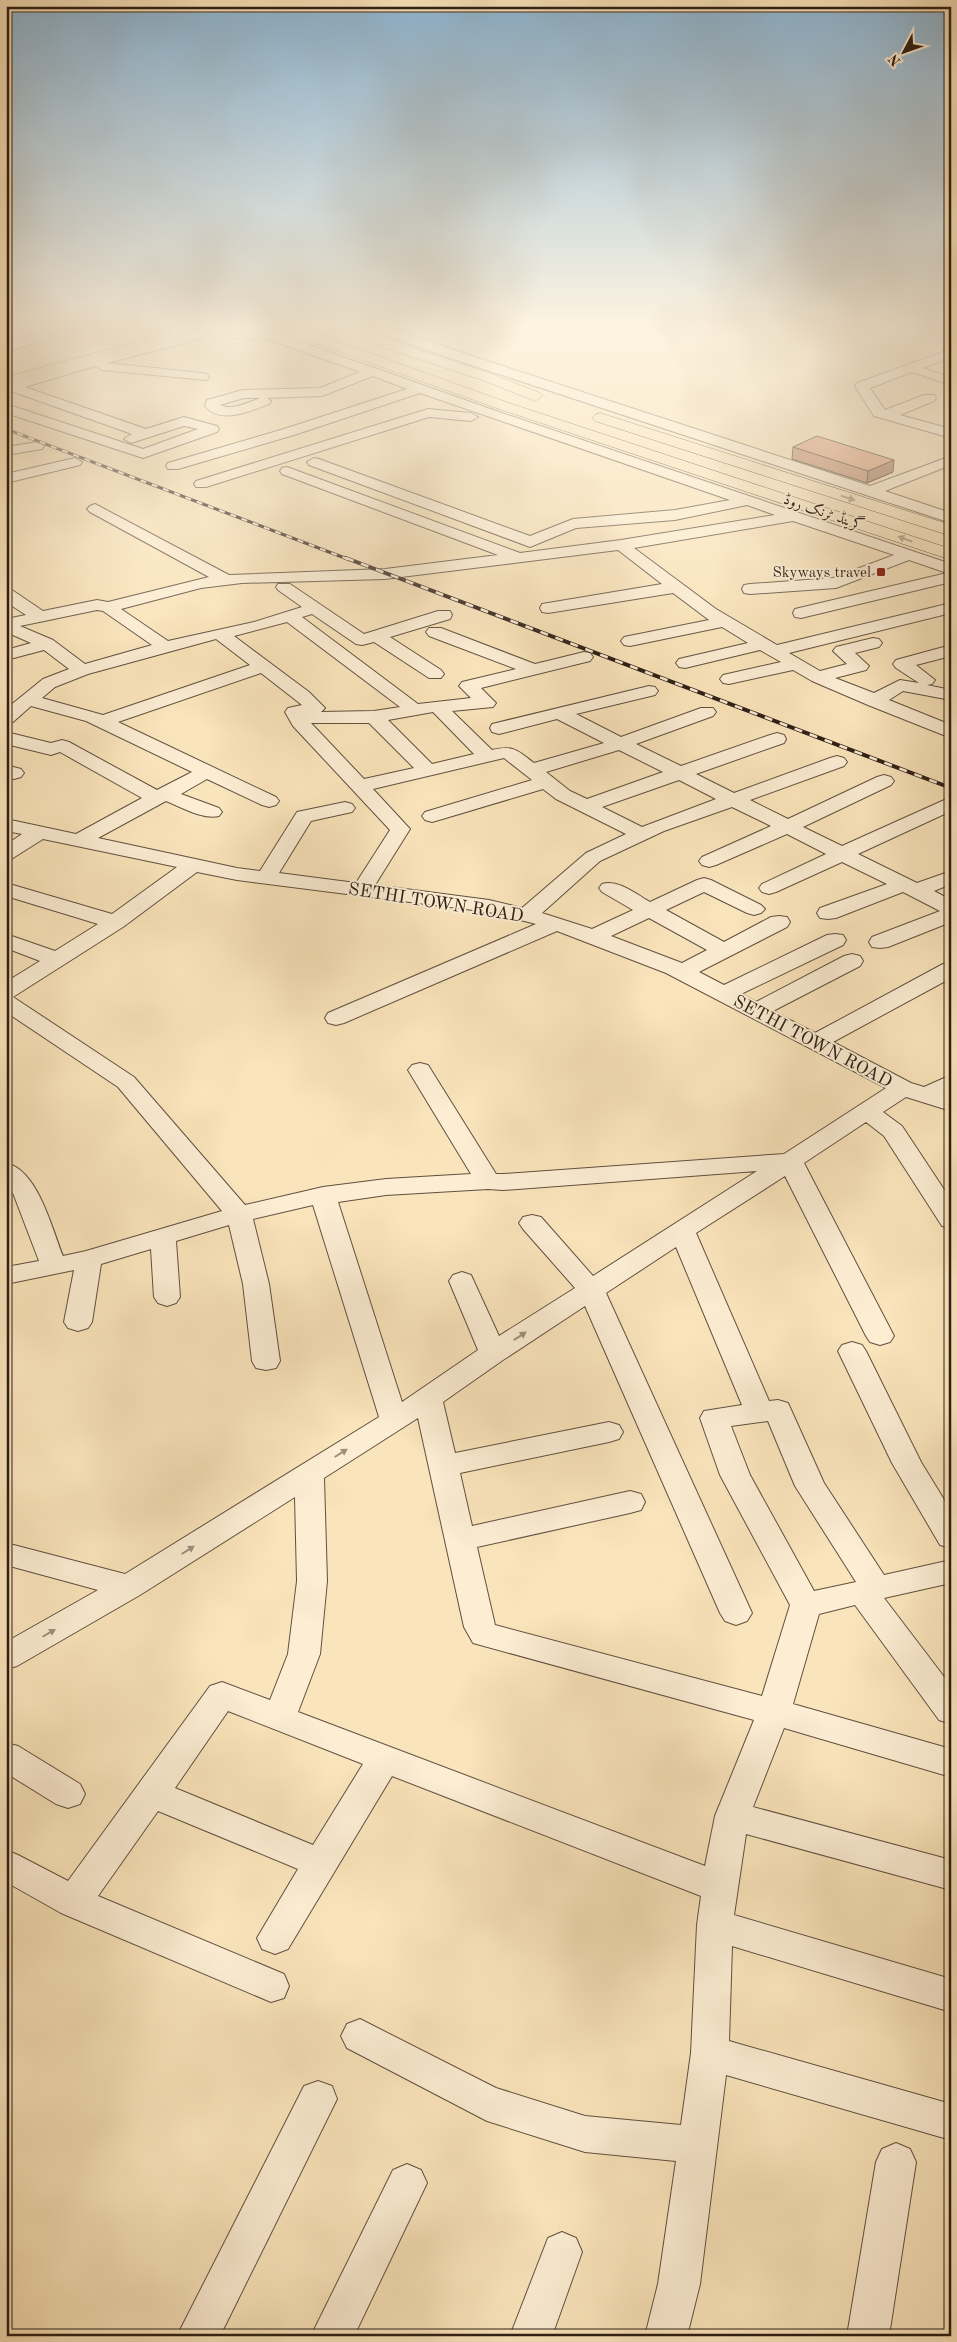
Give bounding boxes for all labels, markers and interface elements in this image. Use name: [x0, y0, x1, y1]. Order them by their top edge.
north arrow: [880, 28, 930, 78]
text: N: [886, 51, 904, 69]
street label: گرینڈ ٹرنک روڈ: [781, 489, 867, 535]
one-way arrow: [841, 494, 856, 502]
one-way arrow: [897, 535, 912, 542]
place label: Skyways travel: [772, 566, 871, 581]
marker: Skyways travel: [875, 566, 887, 578]
street label: SETHI TOWN ROAD: [347, 880, 525, 926]
street label: SETHI TOWN ROAD: [730, 992, 895, 1091]
one-way arrow: [514, 1331, 527, 1341]
one-way arrow: [334, 1449, 347, 1458]
one-way arrow: [182, 1545, 195, 1554]
one-way arrow: [42, 1628, 55, 1637]

